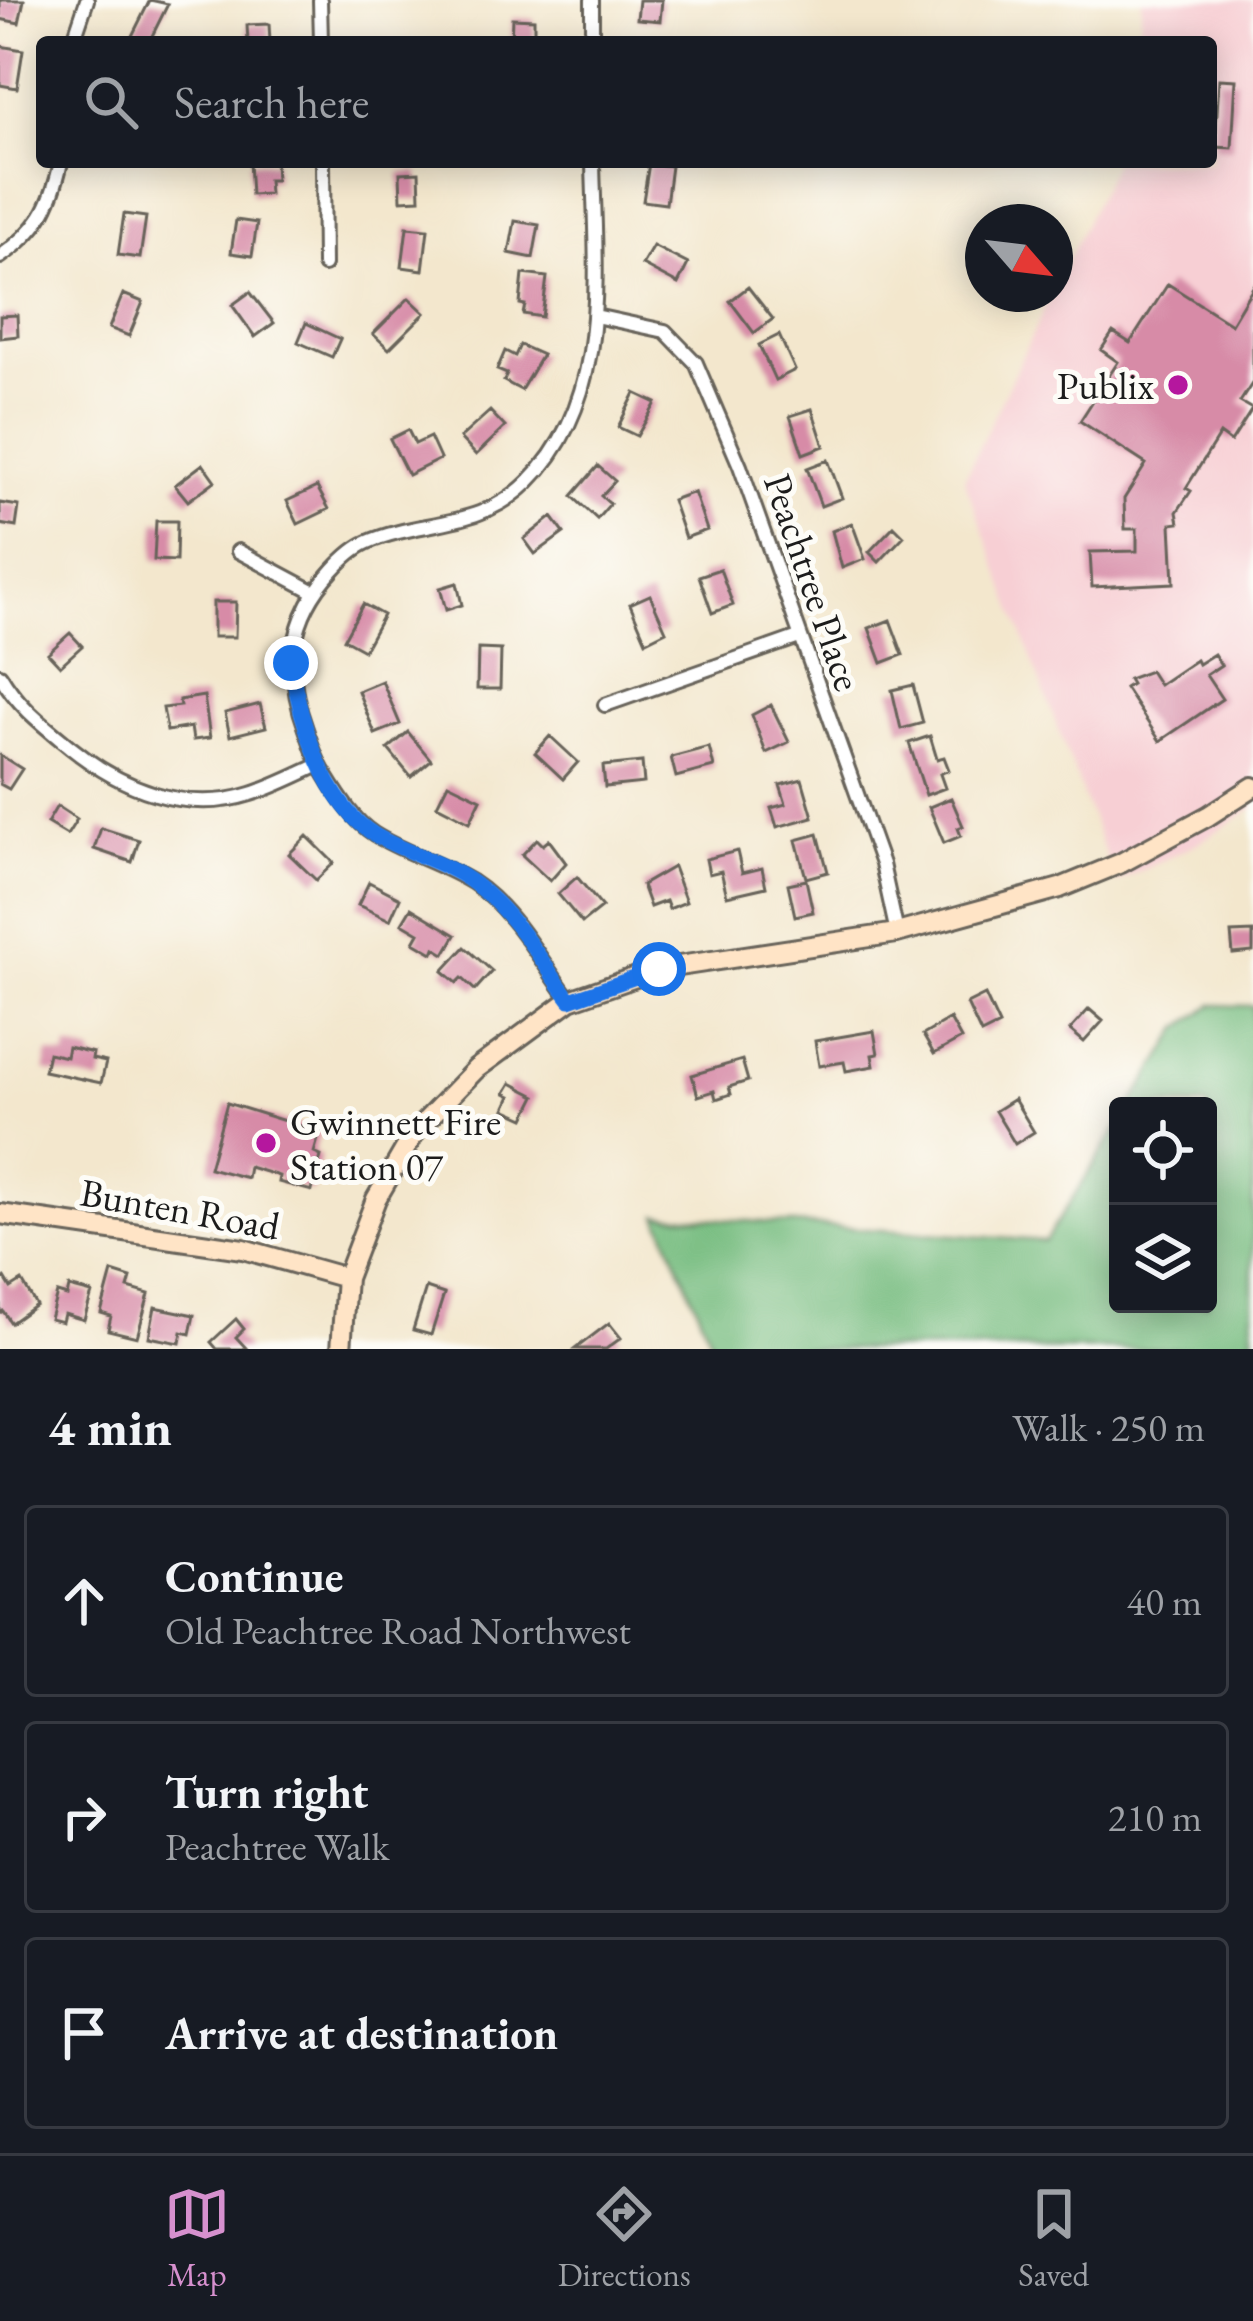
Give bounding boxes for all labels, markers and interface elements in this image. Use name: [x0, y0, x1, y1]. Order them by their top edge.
search box: [36, 36, 1217, 168]
icon: search: [78, 69, 144, 135]
text: Search here: [174, 73, 369, 131]
north arrow: [965, 204, 1073, 312]
place label: Publix: [1057, 360, 1154, 411]
marker: Publix: [1165, 372, 1191, 398]
street label: Peachtree Place: [752, 467, 874, 697]
route end: [264, 636, 318, 690]
route start: [632, 942, 686, 996]
place label: Gwinnett Fire Station 07: [290, 1096, 501, 1192]
map controls: [1109, 1097, 1217, 1313]
button: locate: [1109, 1097, 1217, 1205]
marker: Gwinnett Fire Station 07: [253, 1130, 279, 1156]
street label: Bunten Road: [76, 1166, 284, 1252]
button: layers: [1109, 1205, 1217, 1313]
text: 4 min: [48, 1394, 172, 1460]
text: Walk · 250 m: [1012, 1402, 1205, 1453]
text: Continue: [165, 1547, 343, 1605]
icon: ahead: [51, 1568, 117, 1634]
text: 40 m: [1126, 1576, 1202, 1627]
text: Old Peachtree Road Northwest: [165, 1605, 631, 1656]
text: Turn right: [165, 1763, 368, 1821]
icon: right: [51, 1784, 117, 1850]
text: 210 m: [1108, 1792, 1202, 1843]
text: Peachtree Walk: [165, 1821, 389, 1872]
icon: arrive: [51, 2000, 117, 2066]
text: Arrive at destination: [165, 2004, 558, 2062]
tab: Map: [164, 2181, 230, 2296]
tab: Directions: [558, 2181, 691, 2296]
tab: Saved: [1018, 2181, 1089, 2296]

